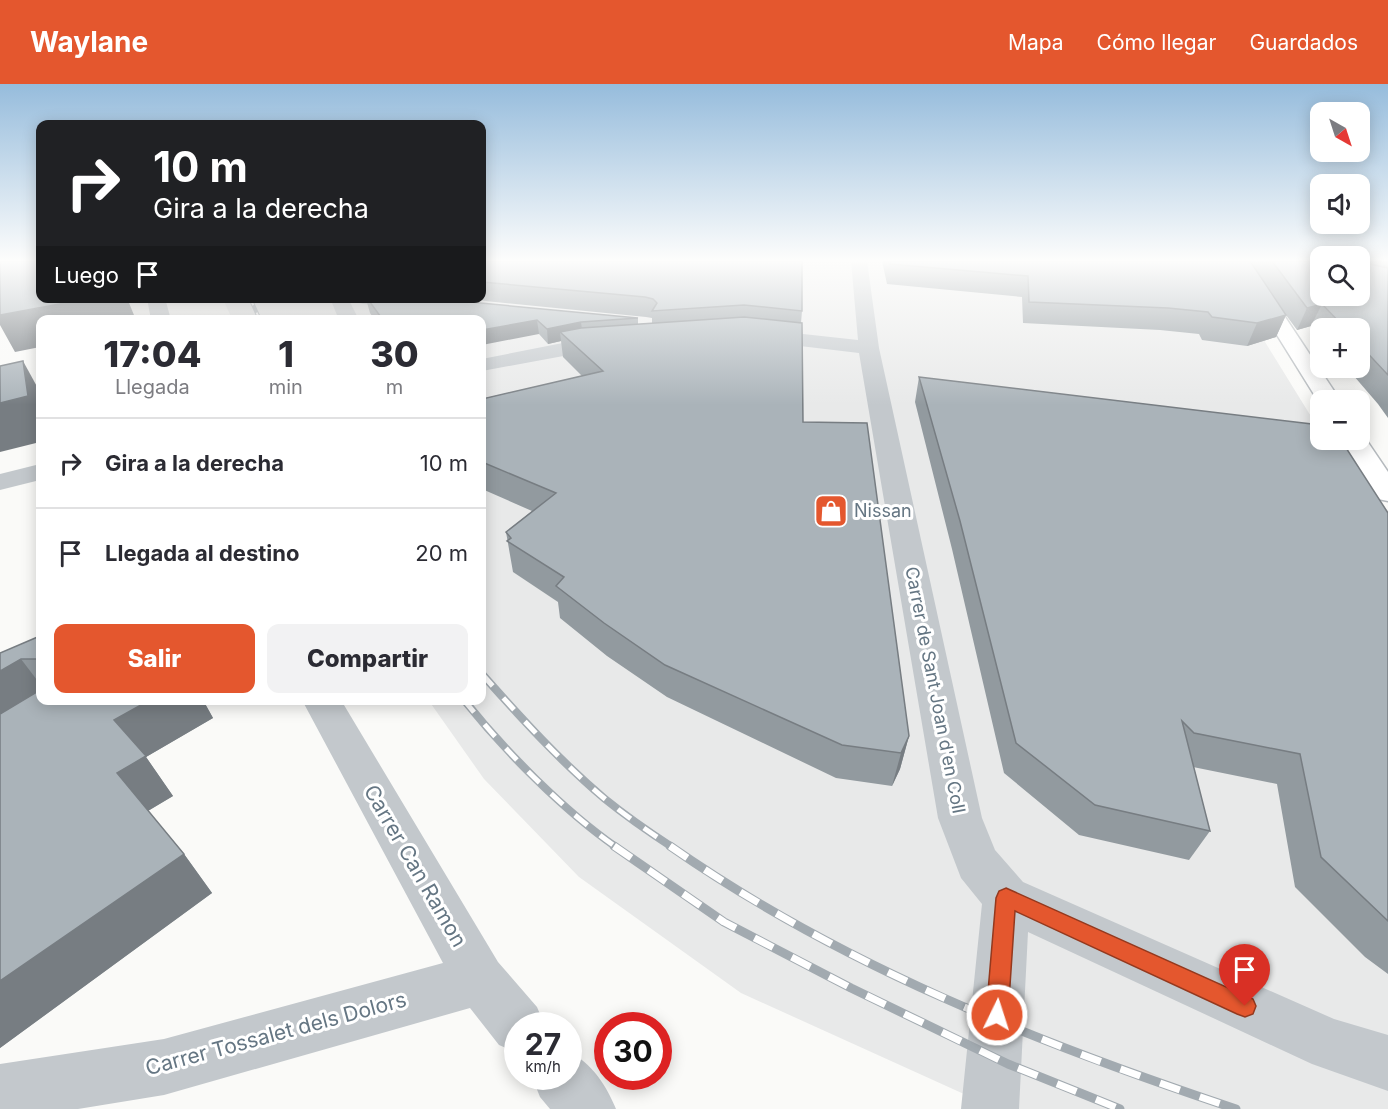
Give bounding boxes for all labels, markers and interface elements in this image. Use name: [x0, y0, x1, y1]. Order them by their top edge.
text: Waylane: [30, 25, 148, 59]
text: Mapa: [1008, 30, 1064, 55]
text: Cómo llegar: [1097, 30, 1216, 55]
text: Guardados: [1249, 30, 1358, 55]
north arrow: [1310, 102, 1370, 162]
map controls: [1310, 102, 1370, 450]
text: 10 m: [153, 141, 248, 192]
icon: right: [54, 144, 132, 222]
button: sound: [1310, 174, 1370, 234]
text: Gira a la derecha: [153, 192, 369, 225]
button: search: [1310, 246, 1370, 306]
icon: arrive: [131, 258, 164, 291]
text: Luego: [54, 262, 119, 288]
button: +: [1310, 318, 1370, 378]
text: 17:04: [103, 332, 201, 376]
text: 1: [278, 332, 294, 376]
text: 30: [370, 332, 419, 376]
text: Llegada: [115, 375, 190, 399]
text: min: [269, 375, 303, 399]
text: m: [386, 375, 403, 399]
button: −: [1310, 390, 1370, 450]
icon: right: [54, 447, 87, 480]
text: Gira a la derecha: [105, 450, 284, 476]
text: 10 m: [420, 450, 468, 476]
shop icon: Nissan: [813, 493, 849, 529]
place label: Nissan: [854, 500, 912, 521]
icon: arrive: [54, 537, 87, 570]
text: Llegada al destino: [105, 540, 299, 566]
text: 20 m: [415, 540, 468, 566]
street label: Carrer de Sant Joan d'en Coll: [901, 565, 970, 815]
button: Salir: [54, 624, 255, 693]
button: Compartir: [267, 624, 468, 693]
street label: Carrer Can Ramon: [359, 780, 472, 951]
pin: [1219, 944, 1270, 1006]
icon: arrive: [1228, 953, 1261, 986]
position arrow: [965, 983, 1029, 1047]
street label: Carrer Tossalet dels Dolors: [143, 987, 409, 1080]
speed limit sign: 30: [594, 1012, 672, 1090]
text: 27: [525, 1026, 561, 1062]
text: km/h: [525, 1057, 561, 1076]

